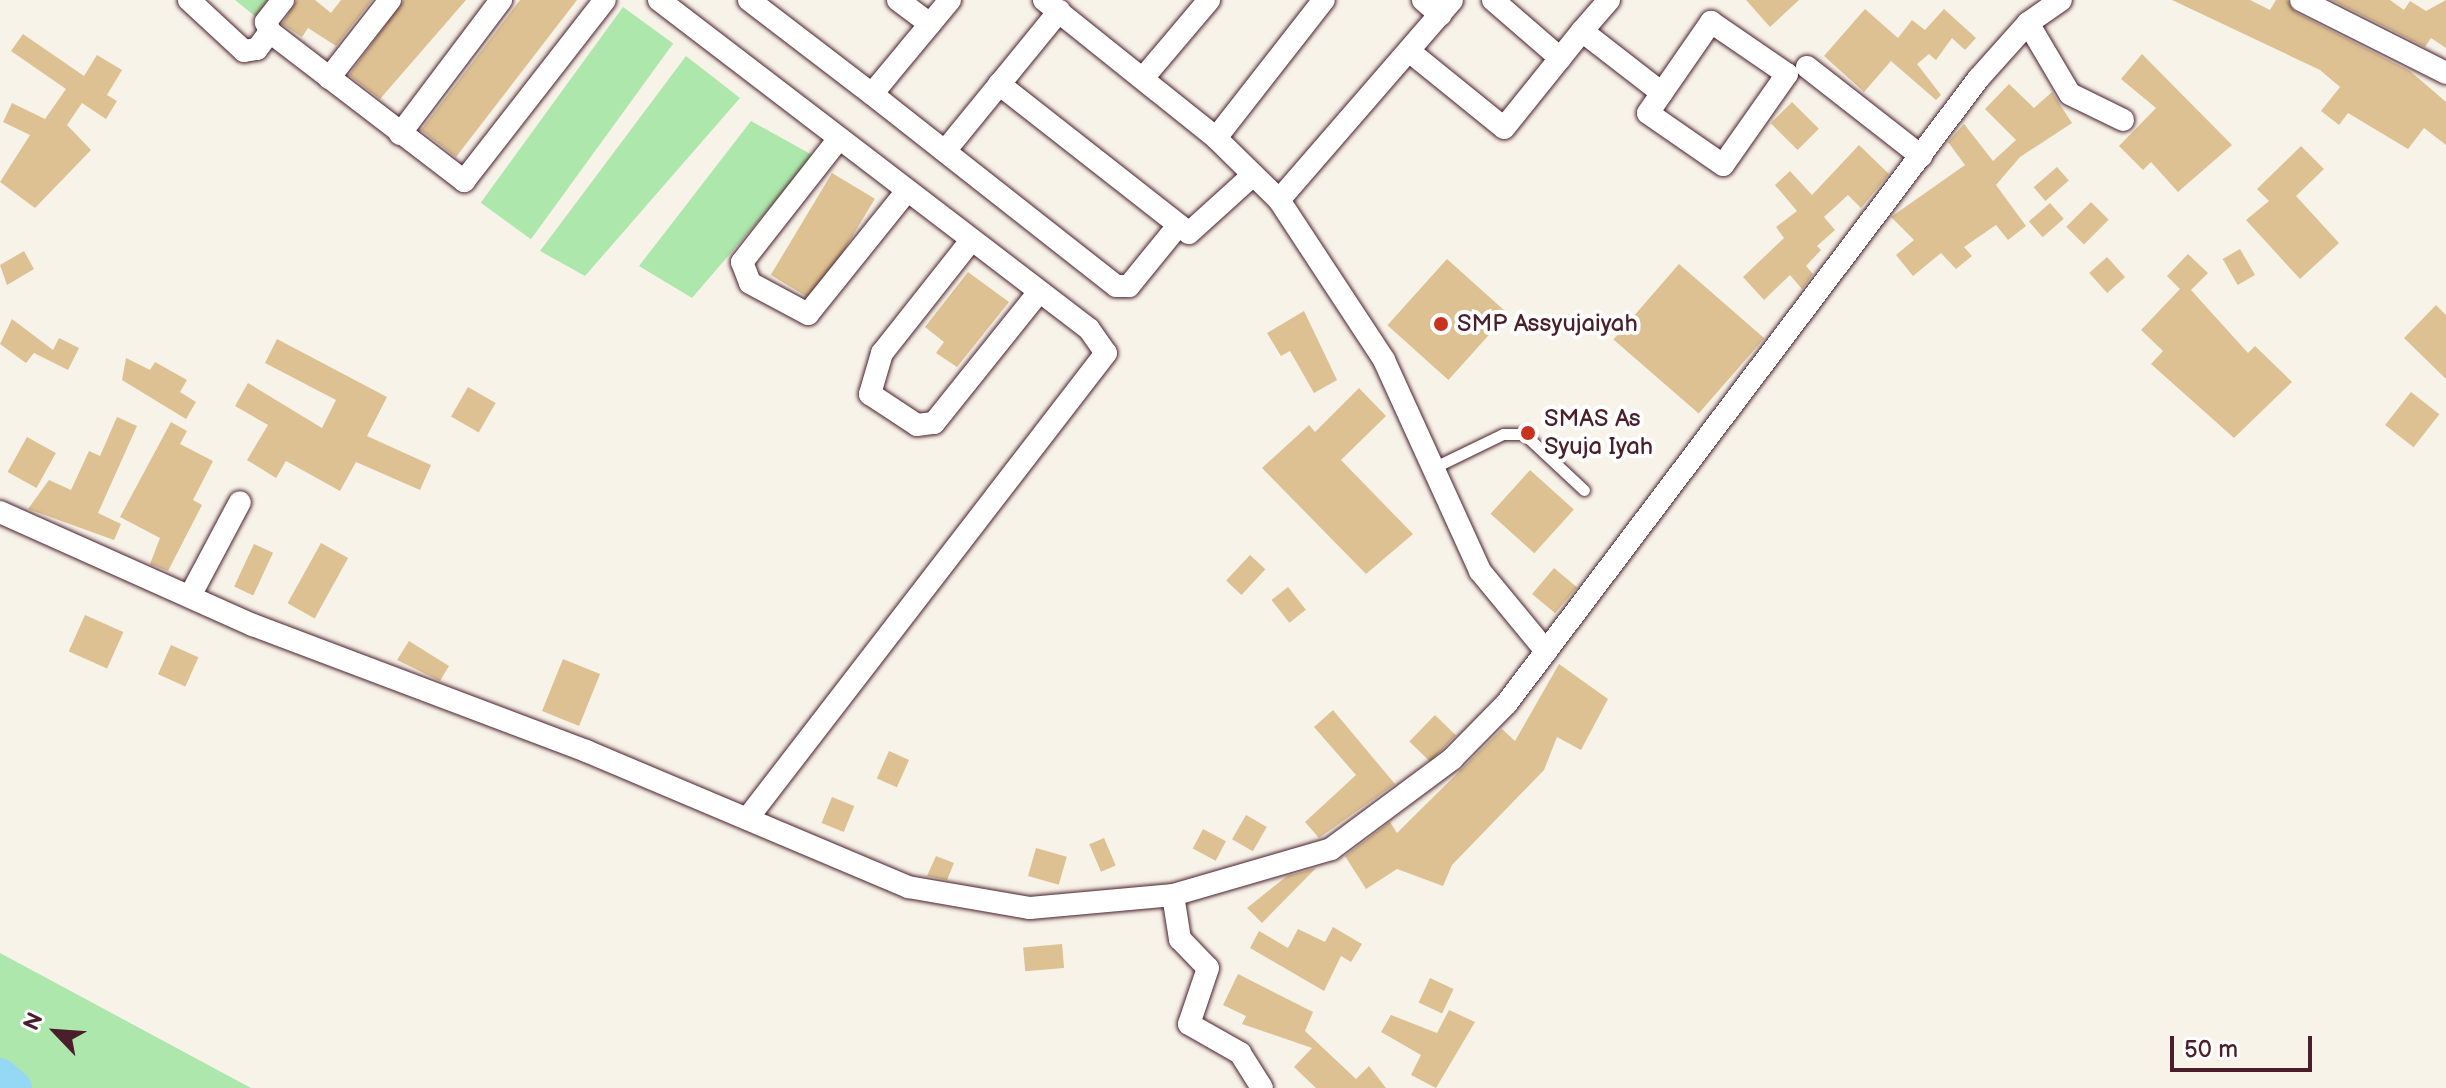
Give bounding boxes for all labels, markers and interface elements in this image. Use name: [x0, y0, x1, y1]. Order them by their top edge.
place label: SMP Assyujaiyah: [1457, 310, 1638, 338]
marker: SMP Assyujaiyah: [1432, 315, 1450, 333]
place label: SMAS As Syuja Iyah: [1544, 405, 1653, 461]
marker: SMAS As Syuja Iyah: [1519, 424, 1537, 442]
north arrow: [16, 992, 96, 1072]
text: N: [18, 1008, 50, 1035]
scale bar: [2174, 1020, 2316, 1070]
text: 50 m: [2184, 1035, 2238, 1064]

